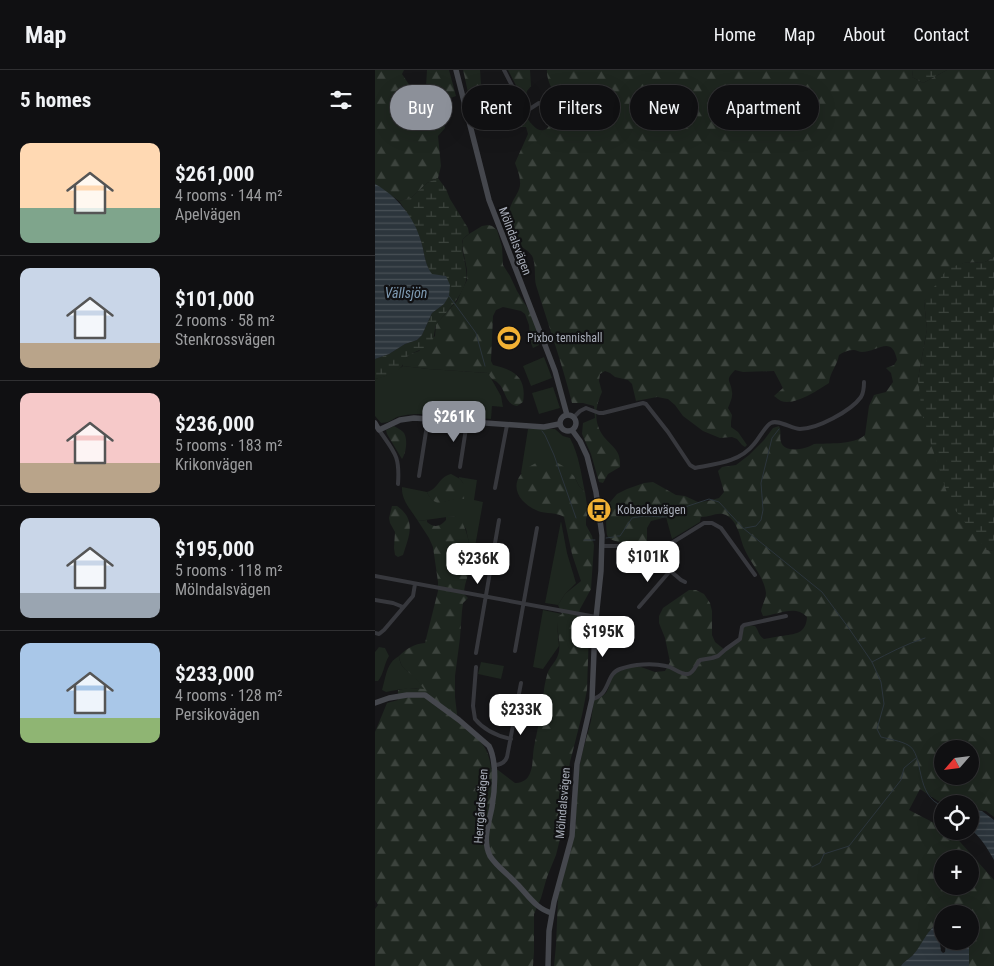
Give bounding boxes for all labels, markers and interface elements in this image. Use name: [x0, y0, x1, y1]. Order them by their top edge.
text: Map: [25, 21, 66, 49]
text: Home: [714, 24, 756, 45]
text: Map: [784, 24, 815, 45]
text: About: [843, 24, 885, 45]
text: Contact: [913, 24, 969, 45]
chip: Buy: [390, 85, 452, 130]
chip: Rent: [462, 85, 530, 130]
chip: Filters: [540, 85, 620, 130]
chip: New: [630, 85, 698, 130]
chip: Apartment: [708, 85, 819, 130]
icon: filters: [327, 86, 355, 114]
text: 5 homes: [20, 88, 91, 112]
text: $261,000: [175, 162, 254, 186]
icon: home: [60, 163, 120, 223]
text: 4 rooms · 144 m²: [175, 186, 283, 205]
text: Apelvägen: [175, 205, 241, 224]
street label: Mölndalsvägen: [496, 205, 534, 277]
water label: Vällsjön: [385, 285, 427, 301]
text: $101,000: [175, 287, 254, 311]
icon: home: [60, 288, 120, 348]
text: 2 rooms · 58 m²: [175, 311, 275, 330]
sports icon: Pixbo tennishall: [496, 325, 522, 351]
text: Stenkrossvägen: [175, 330, 275, 349]
place label: Pixbo tennishall: [527, 331, 602, 345]
pin: $261K: [419, 400, 489, 443]
text: $261K: [433, 407, 475, 426]
text: $236,000: [175, 412, 254, 436]
icon: home: [60, 413, 120, 473]
text: 5 rooms · 183 m²: [175, 436, 283, 455]
text: Krikonvägen: [175, 455, 253, 474]
bus stop icon: Kobackavägen: [586, 497, 612, 523]
place label: Kobackavägen: [617, 503, 686, 517]
text: $195,000: [175, 537, 254, 561]
icon: home: [60, 538, 120, 598]
pin: $101K: [613, 540, 683, 583]
pin: $236K: [443, 542, 513, 585]
text: $101K: [627, 547, 669, 566]
text: $236K: [457, 549, 499, 568]
text: 5 rooms · 118 m²: [175, 561, 283, 580]
text: Mölndalsvägen: [175, 580, 271, 599]
pin: $195K: [568, 616, 638, 658]
text: $195K: [582, 622, 624, 641]
text: $233,000: [175, 662, 254, 686]
icon: home: [60, 663, 120, 723]
text: 4 rooms · 128 m²: [175, 686, 283, 705]
pin: $233K: [486, 694, 556, 736]
text: $233K: [500, 700, 542, 719]
text: Persikovägen: [175, 705, 260, 724]
north arrow: [934, 740, 979, 785]
map controls: [934, 740, 979, 950]
street label: Mölndalsvägen: [553, 766, 573, 839]
street label: Herrgårdsvägen: [471, 768, 491, 844]
button: locate: [934, 795, 979, 840]
button: +: [934, 850, 979, 895]
button: −: [934, 905, 979, 950]

